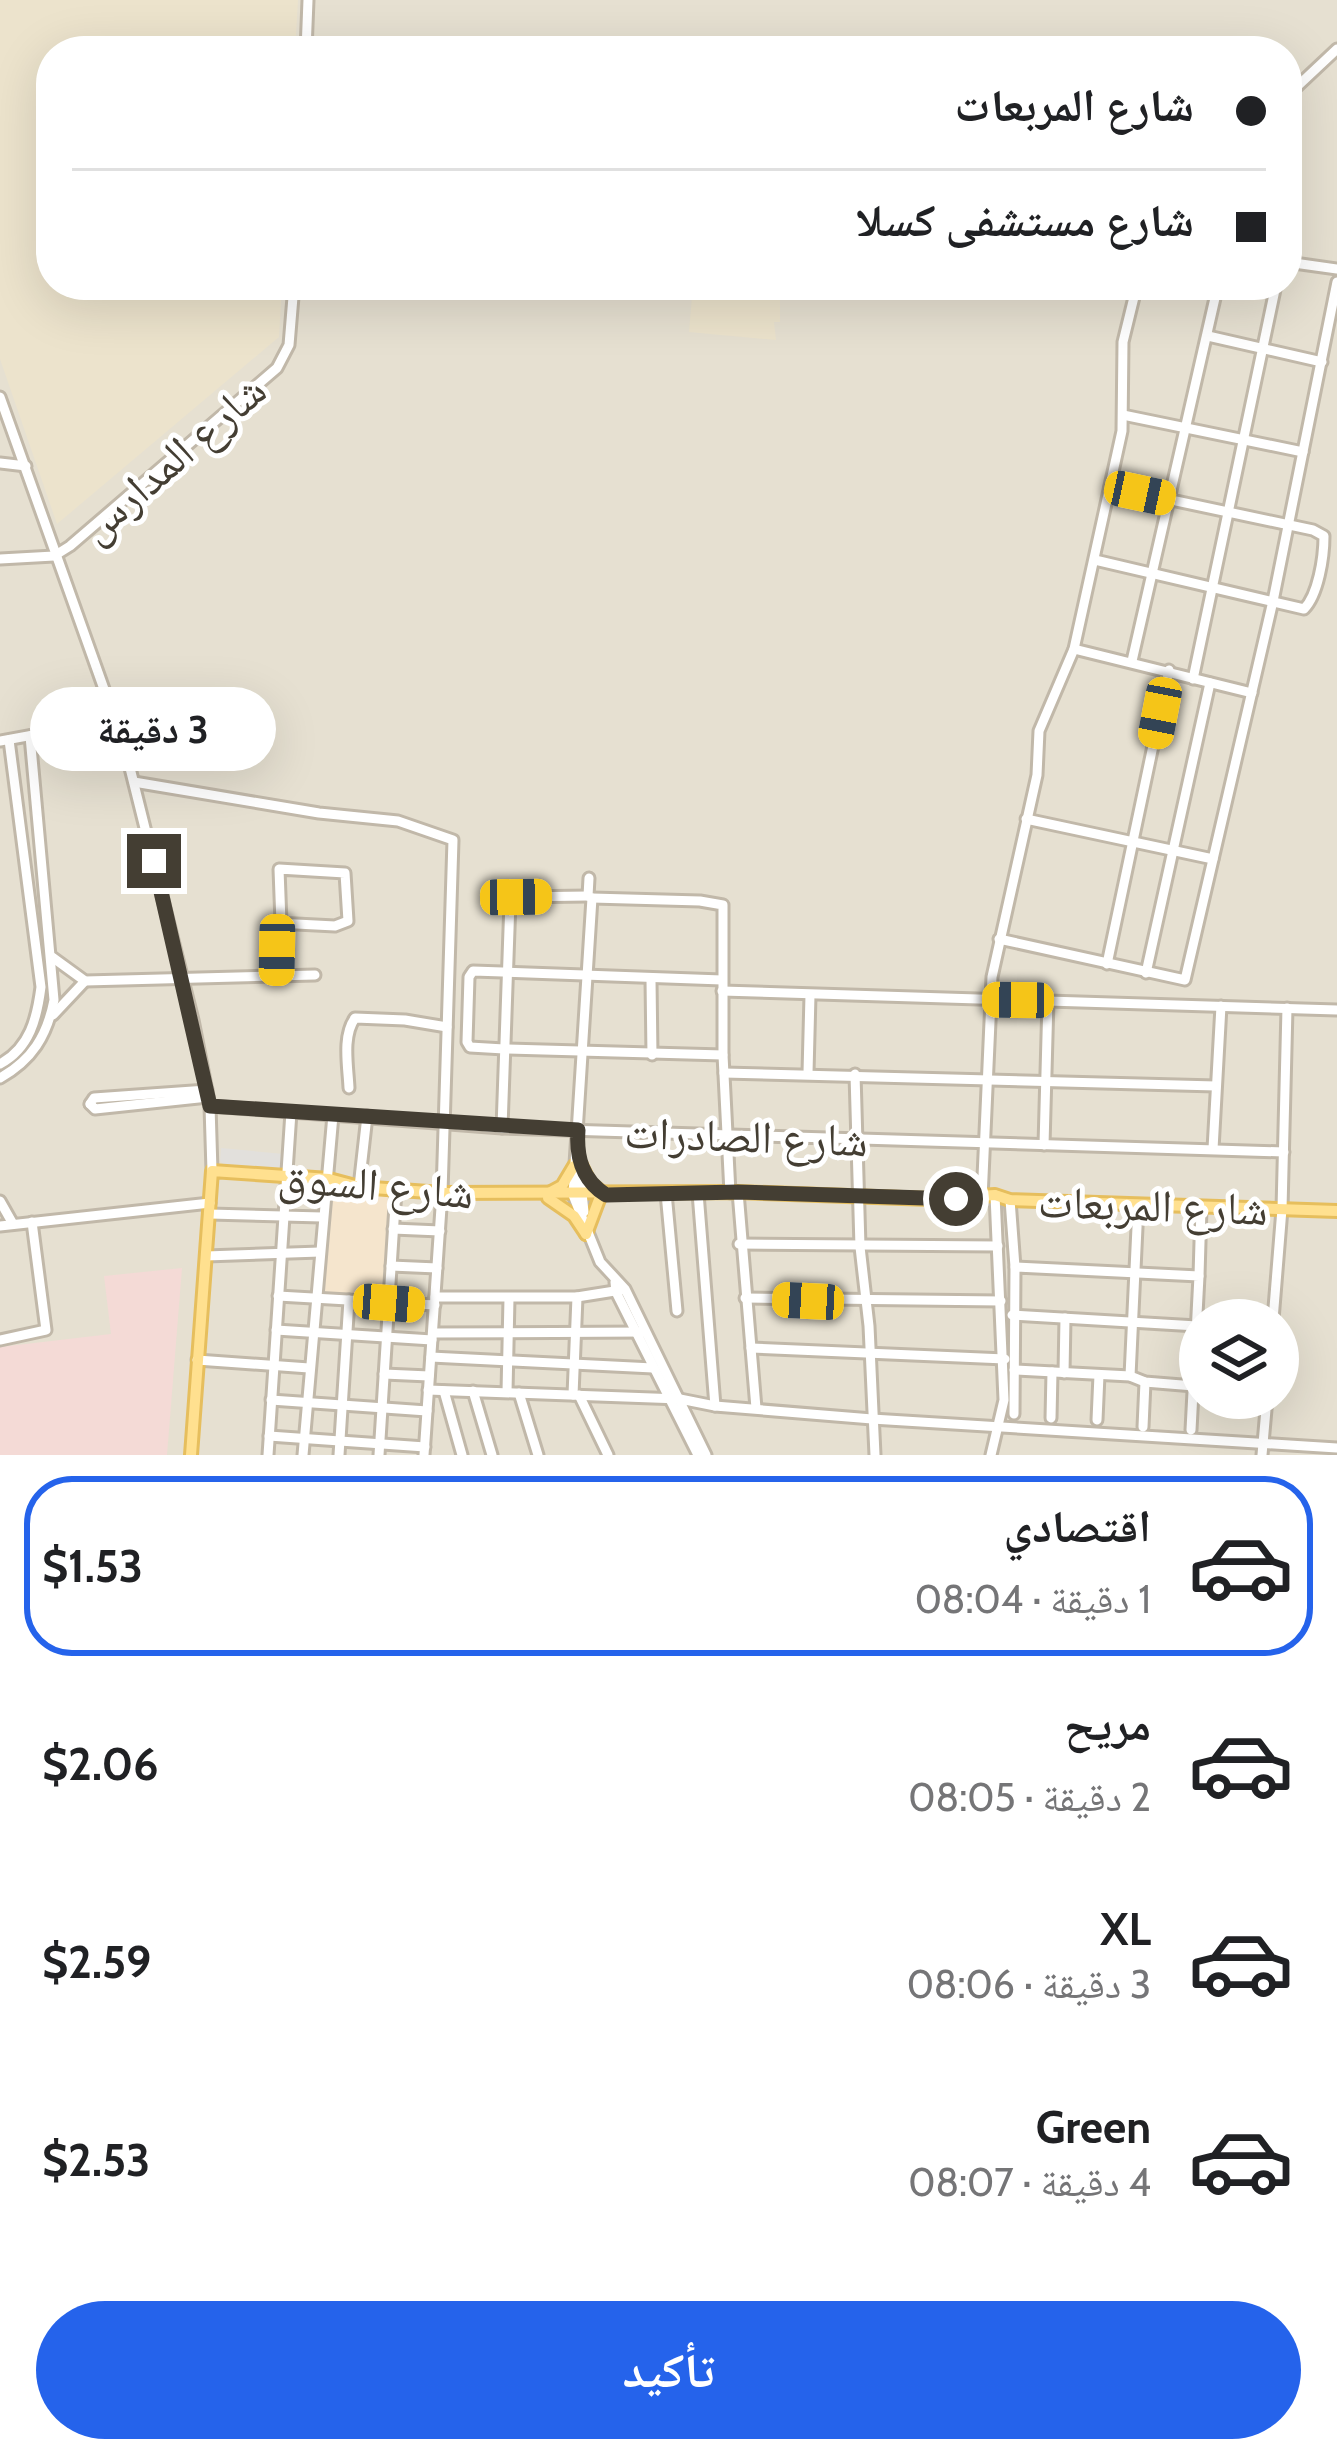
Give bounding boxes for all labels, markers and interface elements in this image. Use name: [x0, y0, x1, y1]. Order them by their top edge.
text: شارع المربعات: [955, 78, 1194, 132]
text: شارع مستشفى كسلا: [856, 193, 1194, 247]
street label: شارع المدارس: [68, 362, 278, 555]
car: [1101, 468, 1179, 518]
car: [1135, 674, 1185, 752]
callout: 3 دقيقة: [31, 687, 277, 771]
text: 3 دقيقة: [97, 705, 209, 753]
route end: [127, 834, 181, 888]
car: [480, 878, 552, 916]
car: [258, 914, 296, 986]
car: [982, 981, 1054, 1019]
street label: شارع الصادرات: [623, 1105, 869, 1169]
street label: شارع السوق: [276, 1149, 476, 1221]
route start: [929, 1172, 983, 1226]
street label: شارع المربعات: [1037, 1174, 1269, 1238]
car: [771, 1281, 845, 1321]
car: [352, 1283, 426, 1323]
map controls: [1179, 1299, 1299, 1419]
button: layers: [1179, 1299, 1299, 1419]
text: اقتصادي: [1004, 1499, 1151, 1553]
icon: car: [1187, 1512, 1295, 1620]
text: $1.53: [42, 1539, 143, 1593]
text: 1 دقيقة · 08:04: [915, 1575, 1151, 1623]
text: مريح: [1064, 1697, 1151, 1751]
icon: car: [1187, 1710, 1295, 1818]
text: $2.06: [42, 1737, 159, 1791]
text: 2 دقيقة · 08:05: [908, 1773, 1151, 1821]
text: XL: [1100, 1902, 1151, 1956]
icon: car: [1187, 1908, 1295, 2016]
text: $2.59: [42, 1935, 151, 1989]
text: 3 دقيقة · 08:06: [907, 1960, 1151, 2008]
text: Green: [1036, 2100, 1151, 2154]
icon: car: [1187, 2106, 1295, 2214]
text: $2.53: [42, 2133, 150, 2187]
text: 4 دقيقة · 08:07: [908, 2158, 1151, 2206]
button: تأكيد: [36, 2301, 1301, 2439]

